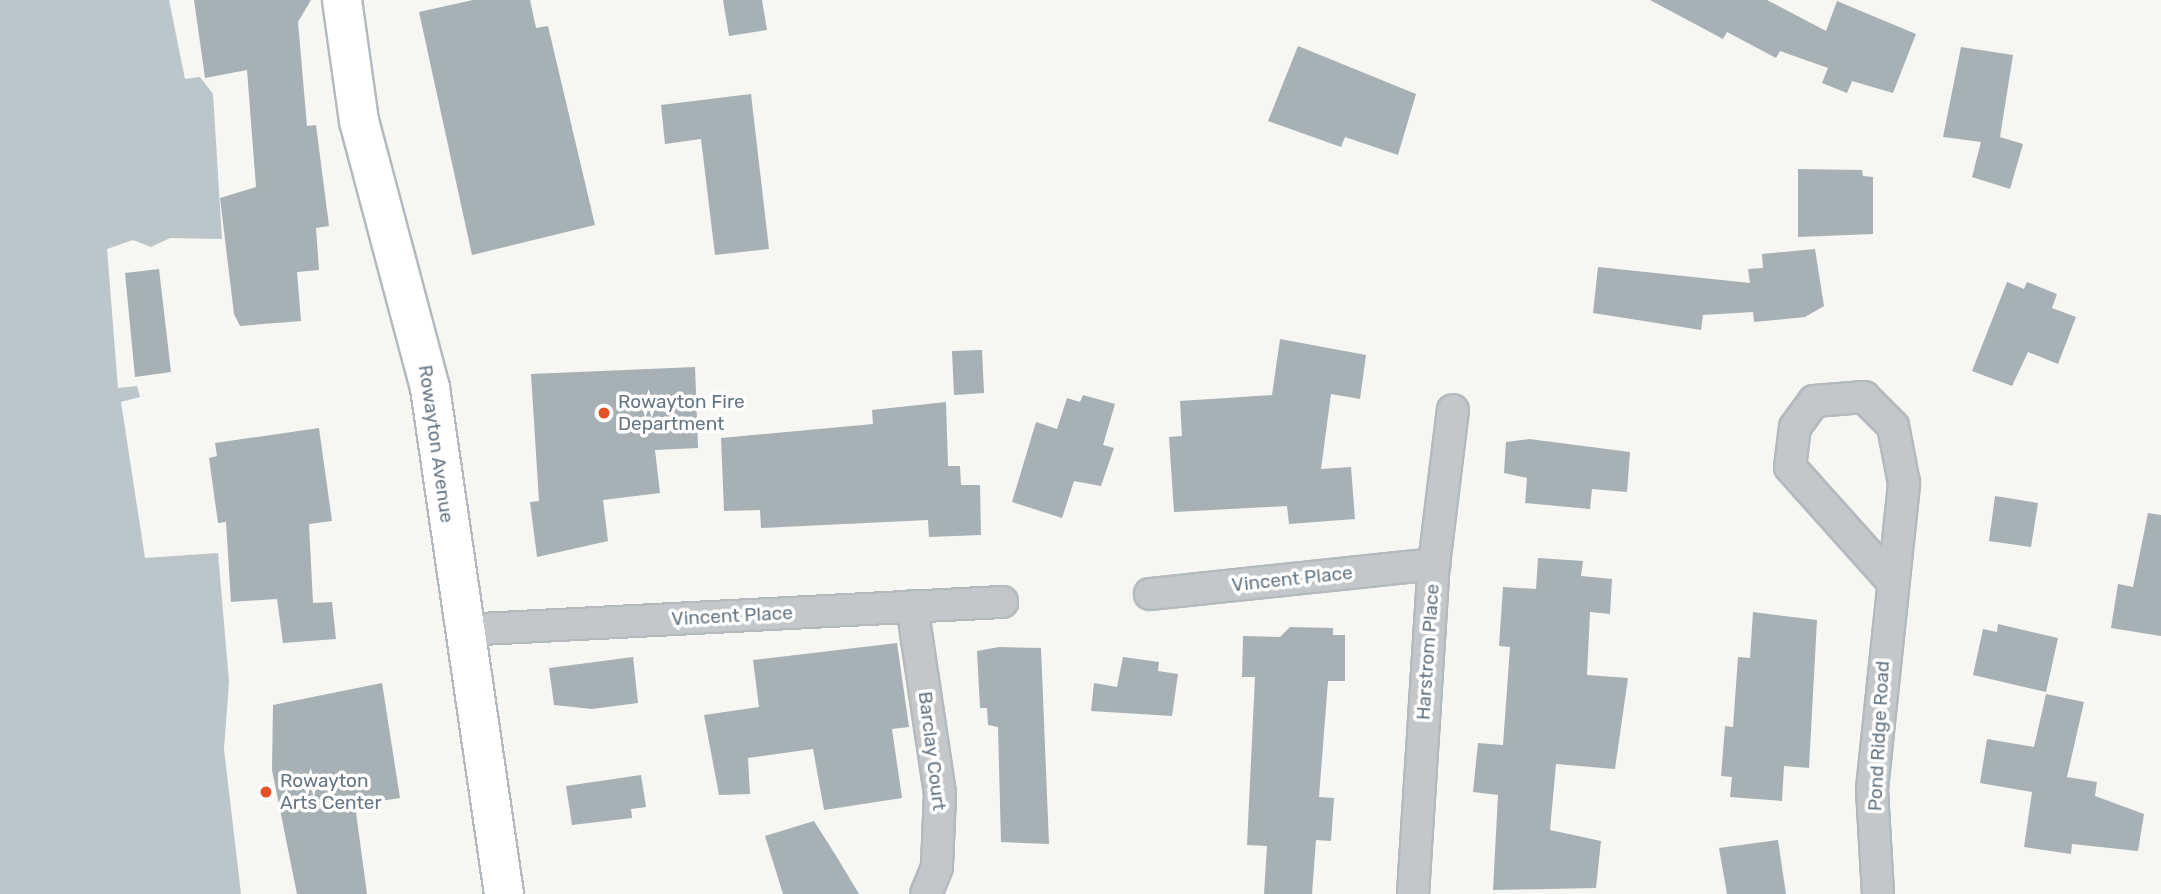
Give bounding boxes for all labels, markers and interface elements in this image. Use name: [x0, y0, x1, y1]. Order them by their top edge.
street label: Rowayton Avenue: [414, 363, 458, 525]
place label: Rowayton Fire Department: [618, 391, 745, 435]
marker: Rowayton Fire Department: [596, 405, 612, 421]
street label: Vincent Place: [1230, 561, 1354, 597]
street label: Harstrom Place: [1412, 583, 1444, 721]
street label: Vincent Place: [671, 601, 793, 631]
street label: Pond Ridge Road: [1864, 660, 1894, 812]
street label: Barclay Court: [913, 690, 951, 812]
place label: Rowayton Arts Center: [280, 770, 382, 814]
marker: Rowayton Arts Center: [258, 784, 274, 800]

